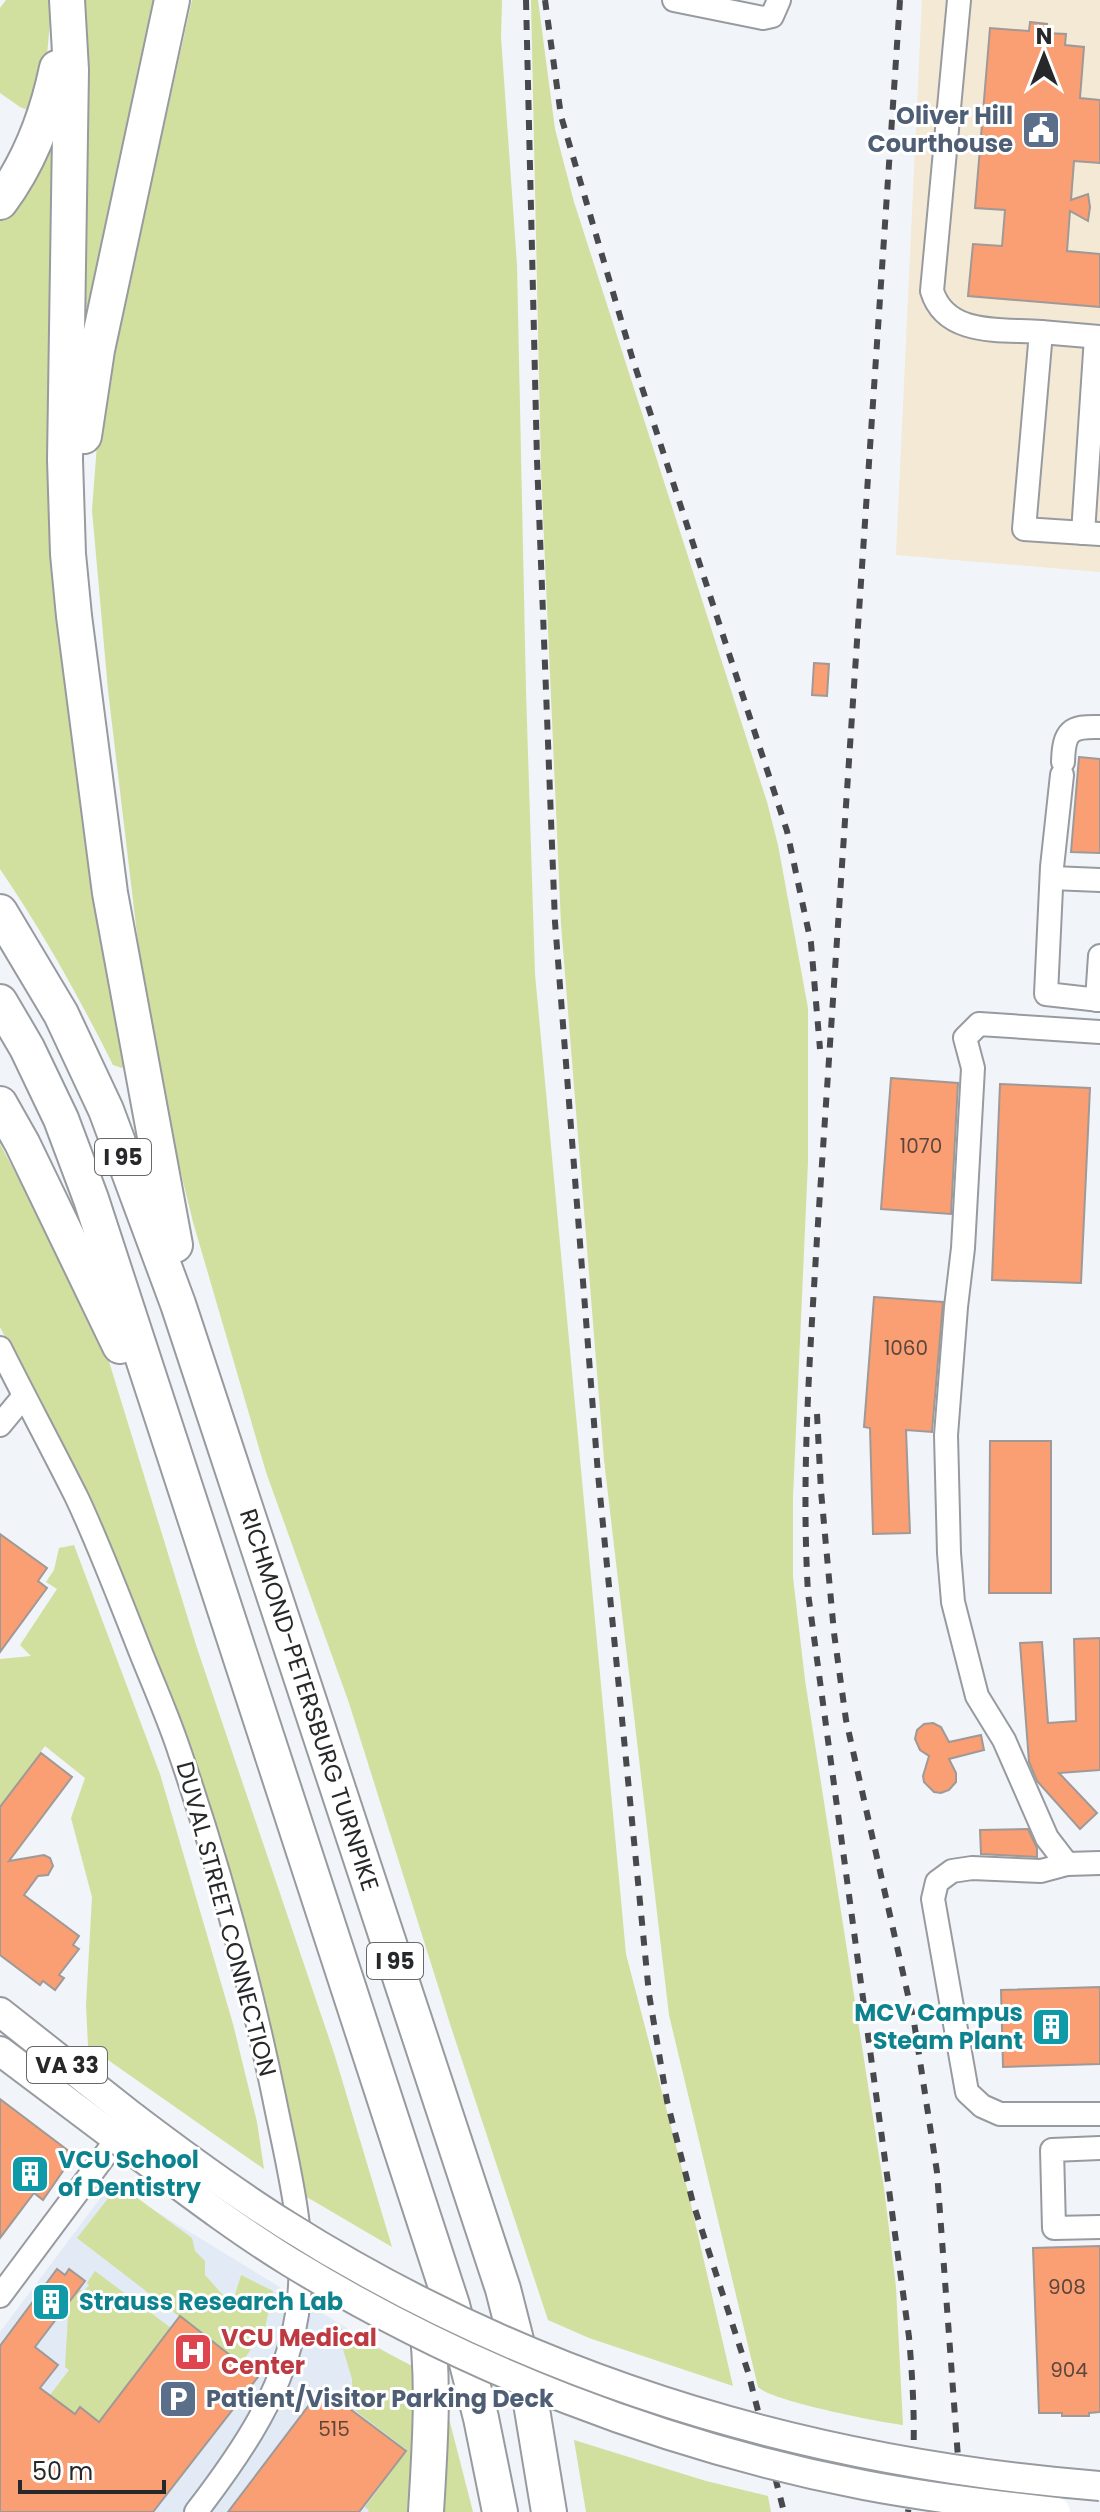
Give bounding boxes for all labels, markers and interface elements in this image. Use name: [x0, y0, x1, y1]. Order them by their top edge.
north arrow: [1004, 16, 1084, 96]
text: N: [1036, 21, 1052, 52]
place label: Oliver Hill Courthouse: [867, 99, 1013, 160]
public building icon: Oliver Hill Courthouse: [1020, 109, 1062, 151]
house number: 1070: [900, 1132, 942, 1160]
road number: I 95: [95, 1139, 151, 1175]
house number: 1060: [884, 1334, 928, 1362]
street label: RICHMOND-PETERSBURG TURNPIKE: [232, 1504, 387, 1895]
street label: DUVAL STREET CONNECTION: [169, 1758, 284, 2080]
road number: I 95: [367, 1943, 423, 1979]
place label: MCV Campus Steam Plant: [854, 1996, 1023, 2057]
building icon: MCV Campus Steam Plant: [1030, 2006, 1072, 2048]
road number: VA 33: [27, 2047, 107, 2083]
place label: VCU School of Dentistry: [58, 2143, 202, 2204]
building icon: VCU School of Dentistry: [9, 2153, 51, 2195]
house number: 908: [1048, 2273, 1086, 2301]
building icon: Strauss Research Lab: [30, 2281, 72, 2323]
place label: Strauss Research Lab: [79, 2285, 343, 2318]
place label: VCU Medical Center: [221, 2321, 377, 2382]
hospital icon: VCU Medical Center: [172, 2331, 214, 2373]
house number: 904: [1050, 2356, 1088, 2384]
parking icon: Patient/Visitor Parking Deck: [157, 2378, 199, 2420]
place label: Patient/Visitor Parking Deck: [206, 2382, 554, 2415]
house number: 515: [318, 2415, 350, 2443]
scale bar: [20, 2444, 164, 2494]
text: 50 m: [32, 2455, 93, 2488]

